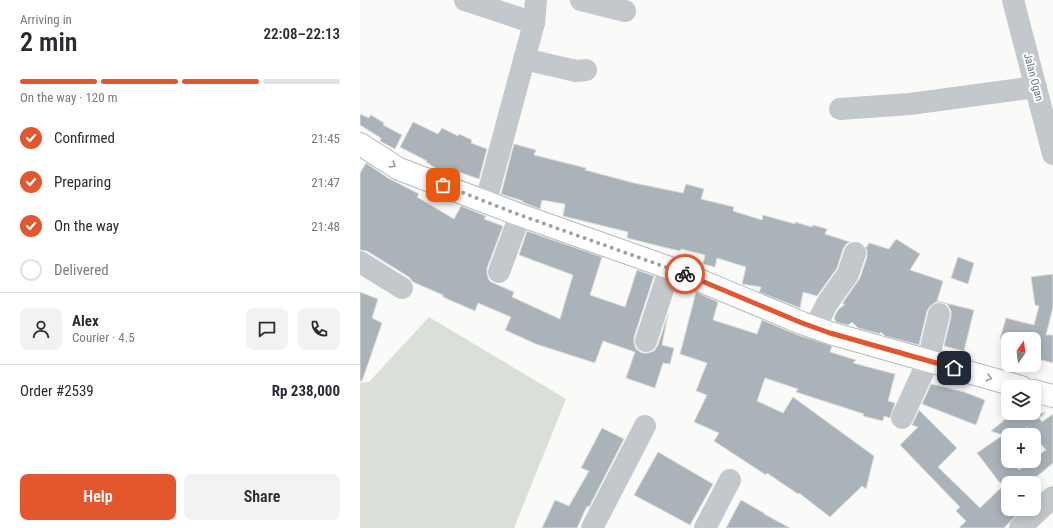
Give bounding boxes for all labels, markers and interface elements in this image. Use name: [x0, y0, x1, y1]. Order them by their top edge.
text: Arriving in: [20, 12, 72, 27]
text: 22:08–22:13: [263, 25, 340, 43]
text: 2 min: [20, 27, 78, 57]
street label: Jalan Ogan: [1021, 52, 1046, 102]
text: On the way · 120 m: [20, 90, 117, 105]
icon: check: [20, 127, 42, 149]
text: Confirmed: [54, 129, 115, 147]
text: 21:45: [311, 131, 340, 146]
one-way arrow: [389, 160, 396, 167]
pin: [426, 168, 460, 202]
icon: check: [20, 171, 42, 193]
text: Preparing: [54, 173, 111, 191]
icon: bag: [432, 174, 454, 196]
text: 21:47: [311, 175, 340, 190]
icon: check: [20, 215, 42, 237]
text: On the way: [54, 217, 119, 235]
text: 21:48: [311, 219, 340, 234]
courier: [665, 254, 705, 294]
text: Delivered: [54, 261, 109, 279]
icon: bike: [674, 263, 696, 285]
button: person: [20, 308, 62, 350]
button: chat: [246, 308, 288, 350]
button: phone: [298, 308, 340, 350]
text: Alex: [72, 312, 99, 330]
text: Courier · 4.5: [72, 330, 135, 345]
north arrow: [1001, 332, 1041, 372]
map controls: [1001, 332, 1041, 516]
pin: [937, 351, 971, 385]
icon: home: [943, 357, 965, 379]
one-way arrow: [985, 373, 992, 382]
button: layers: [1001, 380, 1041, 420]
text: Order #2539: [20, 382, 94, 400]
text: Rp 238,000: [272, 382, 340, 400]
button: +: [1001, 428, 1041, 468]
button: Help: [20, 474, 176, 520]
button: Share: [184, 474, 340, 520]
button: −: [1001, 476, 1041, 516]

